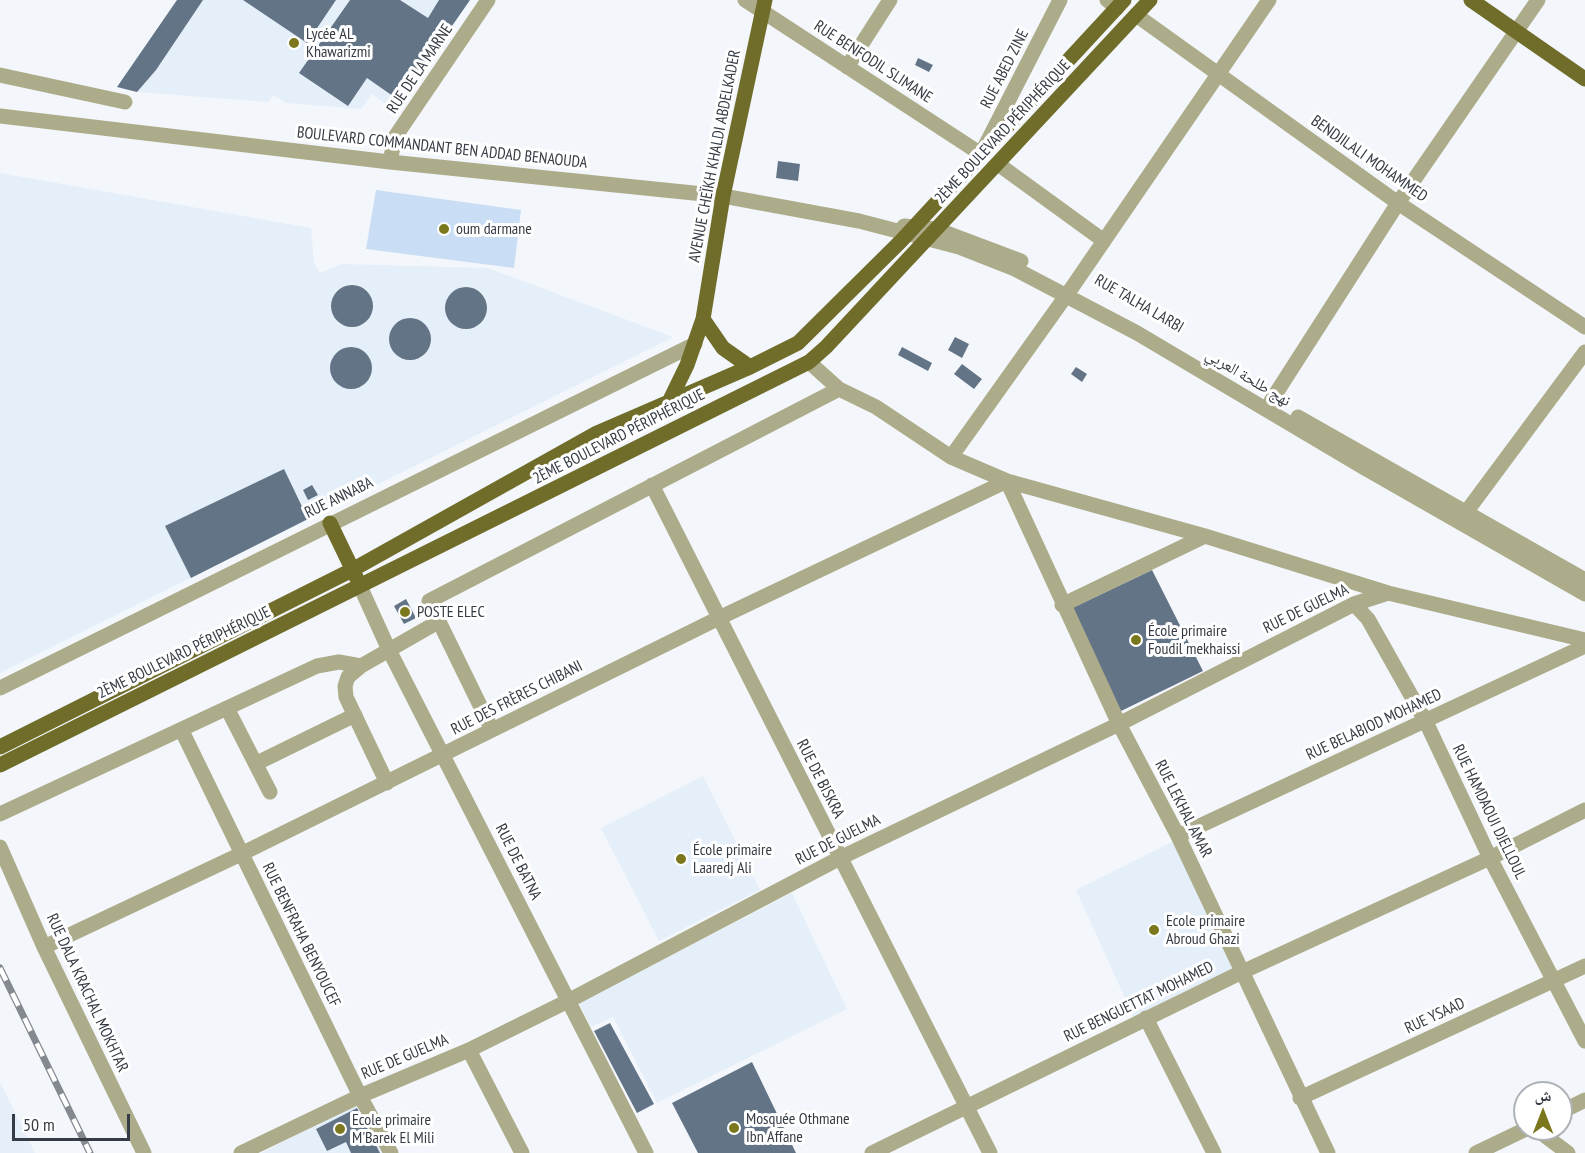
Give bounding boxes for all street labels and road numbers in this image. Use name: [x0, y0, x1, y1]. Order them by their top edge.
street label: RUE BENFODIL SLIMANE: [810, 17, 936, 107]
street label: RUE DE LA MARNE: [383, 21, 457, 117]
street label: RUE ABED ZINE: [977, 26, 1033, 112]
street label: AVENUE CHEÏKH KHALDI ABDELKADER: [685, 48, 745, 264]
street label: 2ÈME BOULEVARD PÉRIPHÉRIQUE: [931, 56, 1075, 208]
street label: BENDJILALI MOHAMMED: [1307, 112, 1431, 206]
street label: BOULEVARD COMMANDANT BEN ADDAD BENAOUDA: [296, 123, 588, 173]
street label: RUE TALHA LARBI: [1091, 271, 1187, 337]
street label: نهج طلحة العربي: [1202, 345, 1294, 411]
street label: 2ÈME BOULEVARD PÉRIPHÉRIQUE: [530, 385, 708, 489]
street label: RUE ANNABA: [302, 473, 376, 523]
street label: RUE DE GUELMA: [1260, 580, 1352, 638]
street label: 2ÈME BOULEVARD PÉRIPHÉRIQUE: [94, 603, 274, 703]
street label: RUE DES FRÈRES CHIBANI: [448, 657, 586, 739]
street label: RUE BELABIOD MOHAMED: [1303, 685, 1445, 765]
street label: RUE DE BISKRA: [792, 736, 848, 822]
street label: RUE HAMDAOUI DJELLOUL: [1448, 742, 1530, 882]
street label: RUE LEKHAL AMAR: [1150, 757, 1216, 861]
street label: RUE DE GUELMA: [792, 810, 884, 870]
street label: RUE DE BATNA: [491, 821, 545, 903]
street label: RUE BENFRAHA BENYOUCEF: [258, 860, 344, 1010]
street label: RUE DALA KRACHAL MOKHTAR: [42, 911, 132, 1075]
street label: RUE BENGUETTAT MOHAMED: [1061, 957, 1217, 1047]
street label: RUE YSAAD: [1402, 994, 1468, 1038]
street label: RUE DE GUELMA: [359, 1030, 451, 1084]

